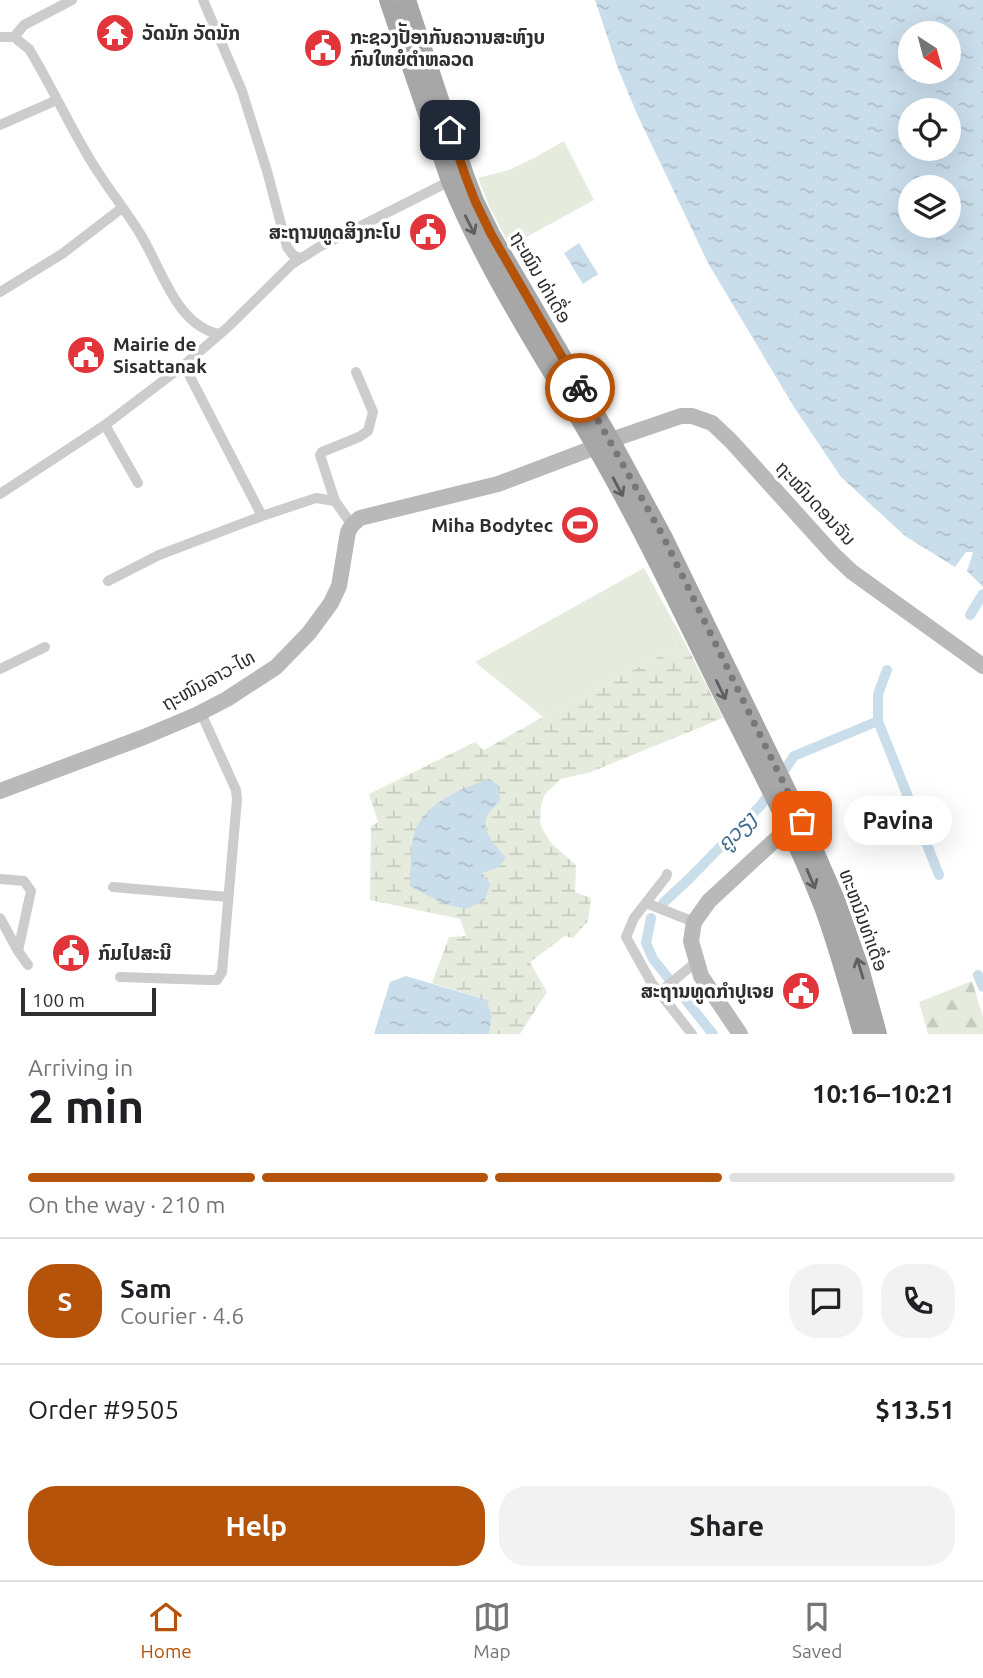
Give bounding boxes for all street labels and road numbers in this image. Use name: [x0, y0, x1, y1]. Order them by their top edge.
street label: ຖະໝົນ ທ່າເດື່ອ: [506, 225, 579, 327]
street label: ຖະໝົນດອນຈັນ: [771, 456, 861, 550]
street label: ຖະໜົນລາວ-ໄທ: [157, 645, 259, 715]
street label: ທະຫນົນທ່າເດື່ອ: [835, 865, 895, 974]

